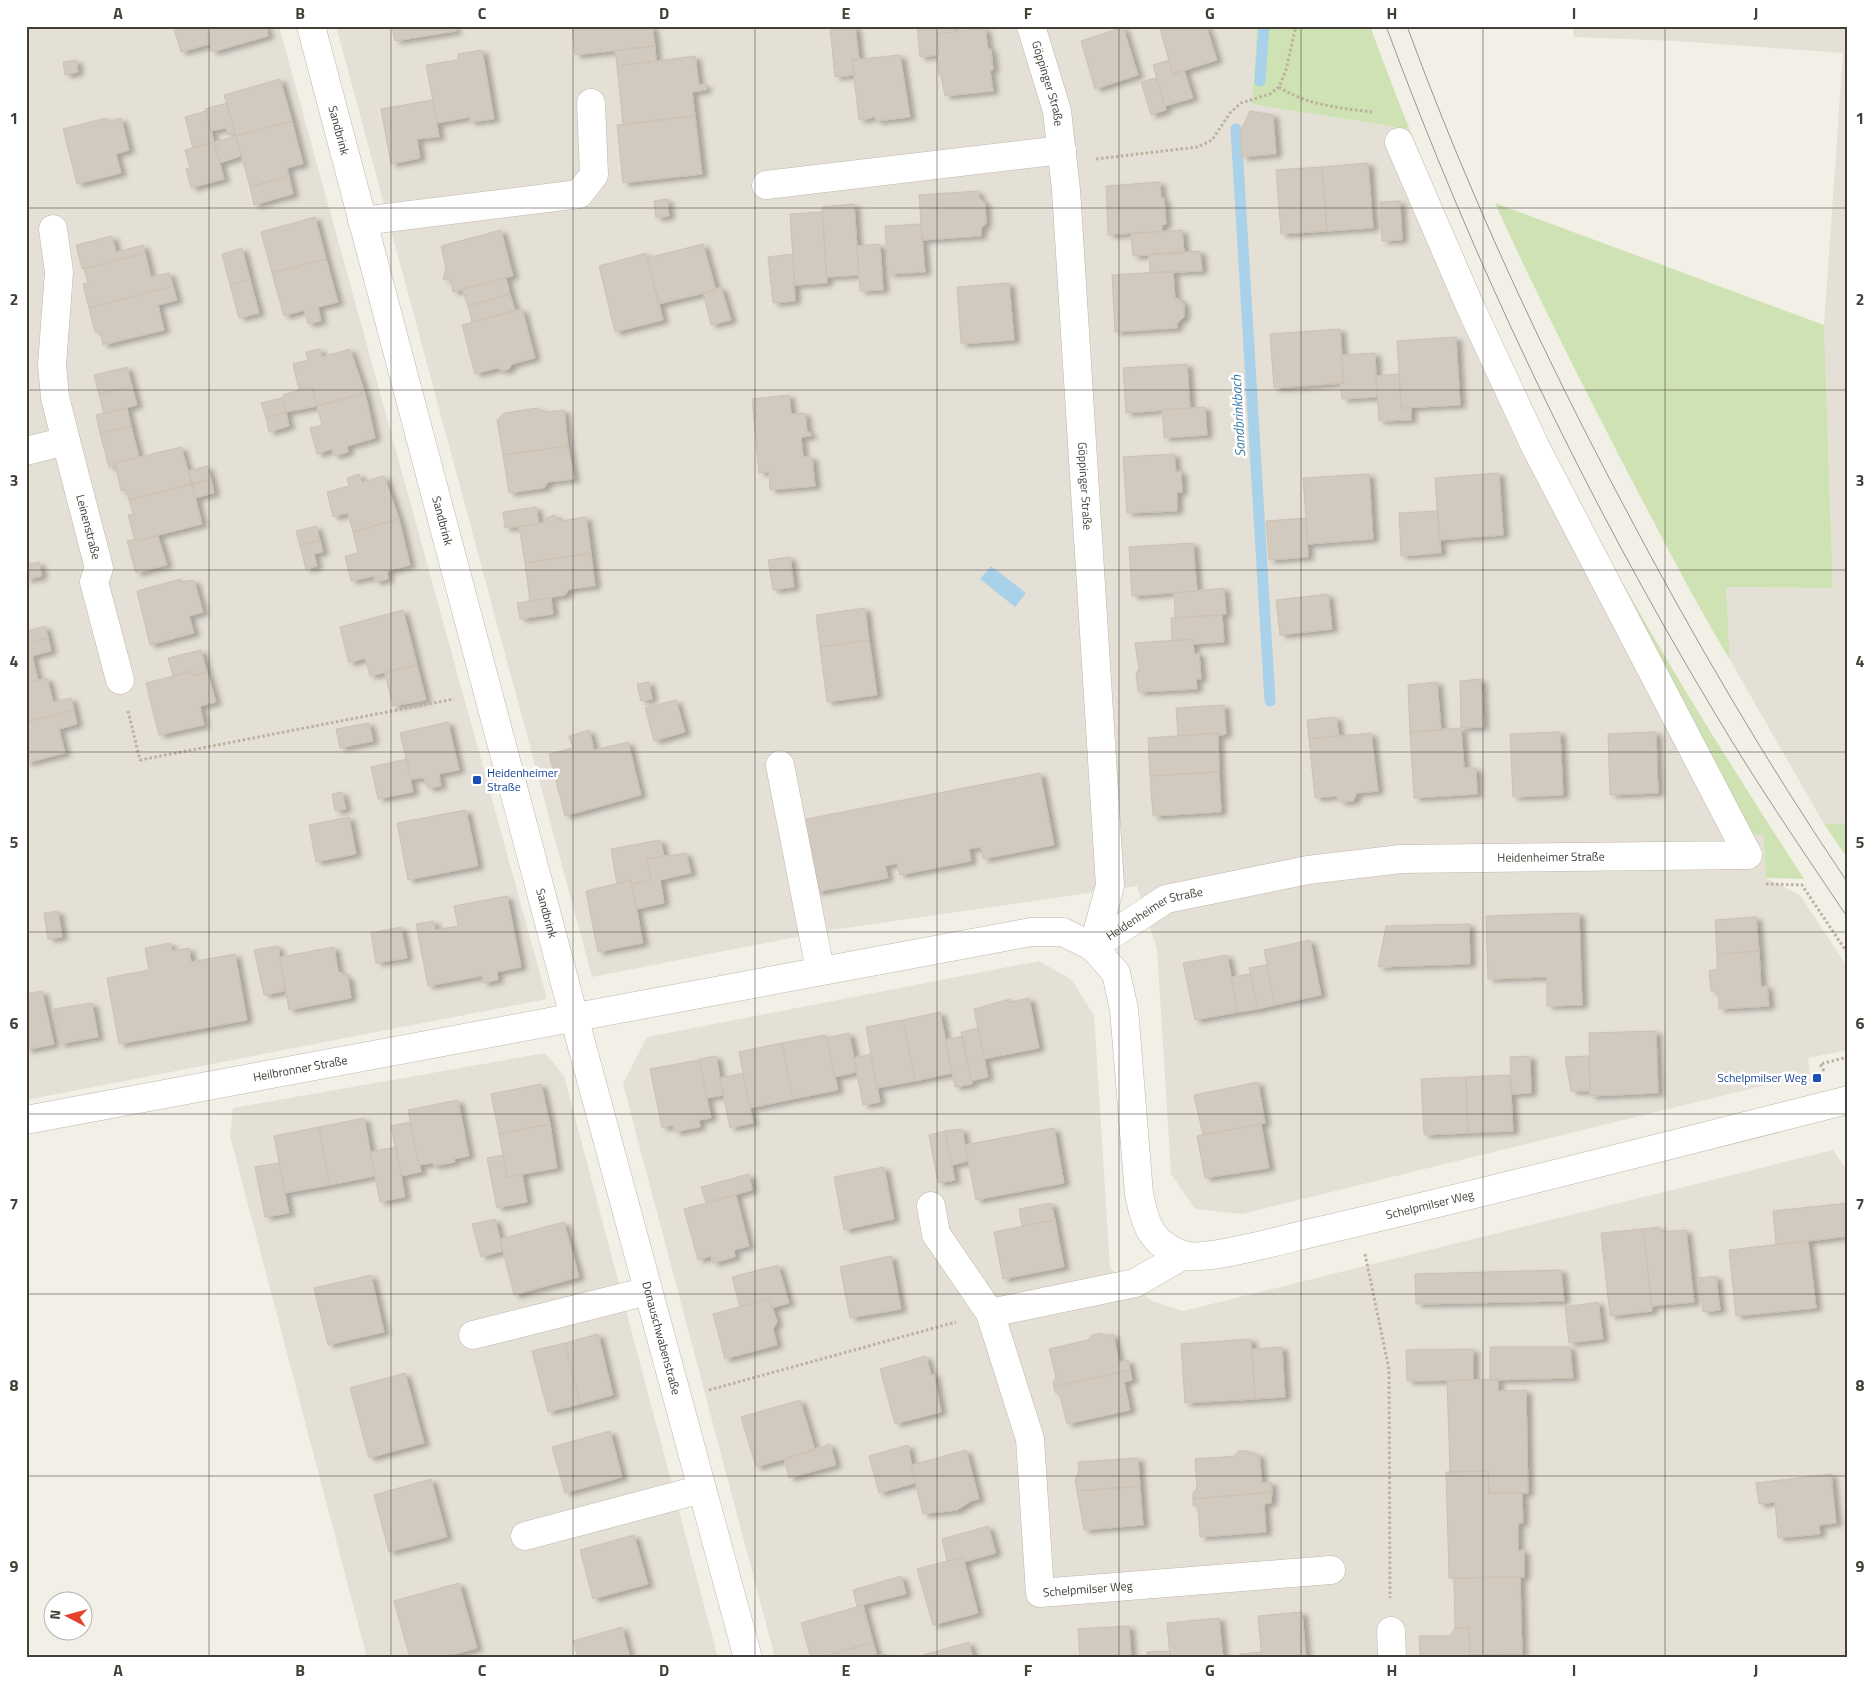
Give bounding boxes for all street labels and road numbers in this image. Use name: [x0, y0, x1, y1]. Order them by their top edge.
street label: Göppinger Straße: [1027, 38, 1069, 127]
street label: Sandbrink: [324, 103, 355, 157]
street label: Göppinger Straße: [1073, 441, 1097, 531]
street label: Leinenstraße: [71, 492, 106, 561]
street label: Sandbrink: [427, 494, 459, 548]
street label: Heidenheimer Straße: [1497, 847, 1605, 867]
street label: Heidenheimer Straße: [1102, 882, 1204, 945]
street label: Sandbrink: [531, 886, 563, 940]
street label: Heilbronner Straße: [251, 1050, 349, 1086]
street label: Schelpmilser Weg: [1384, 1185, 1476, 1224]
street label: Donauschwabenstraße: [637, 1279, 686, 1397]
street label: Schelpmilser Weg: [1042, 1576, 1133, 1602]

